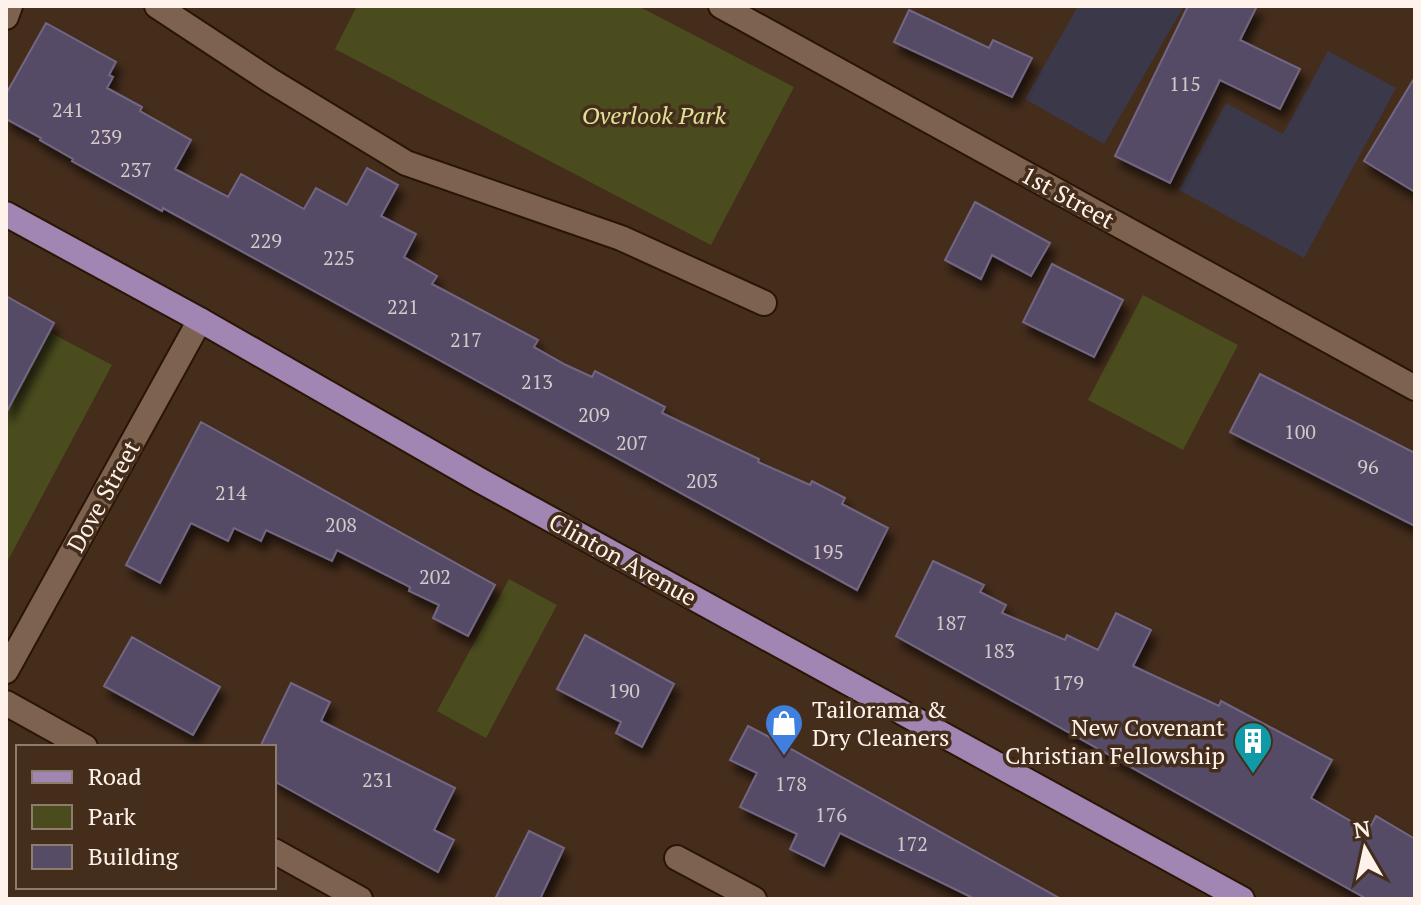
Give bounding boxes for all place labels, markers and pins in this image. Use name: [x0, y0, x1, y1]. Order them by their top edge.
place label: Tailorama & Dry Cleaners: [812, 693, 949, 753]
shop icon: Tailorama & Dry Cleaners: [763, 702, 805, 757]
place label: New Covenant Christian Fellowship: [1005, 711, 1225, 771]
building icon: New Covenant Christian Fellowship: [1232, 720, 1274, 775]

